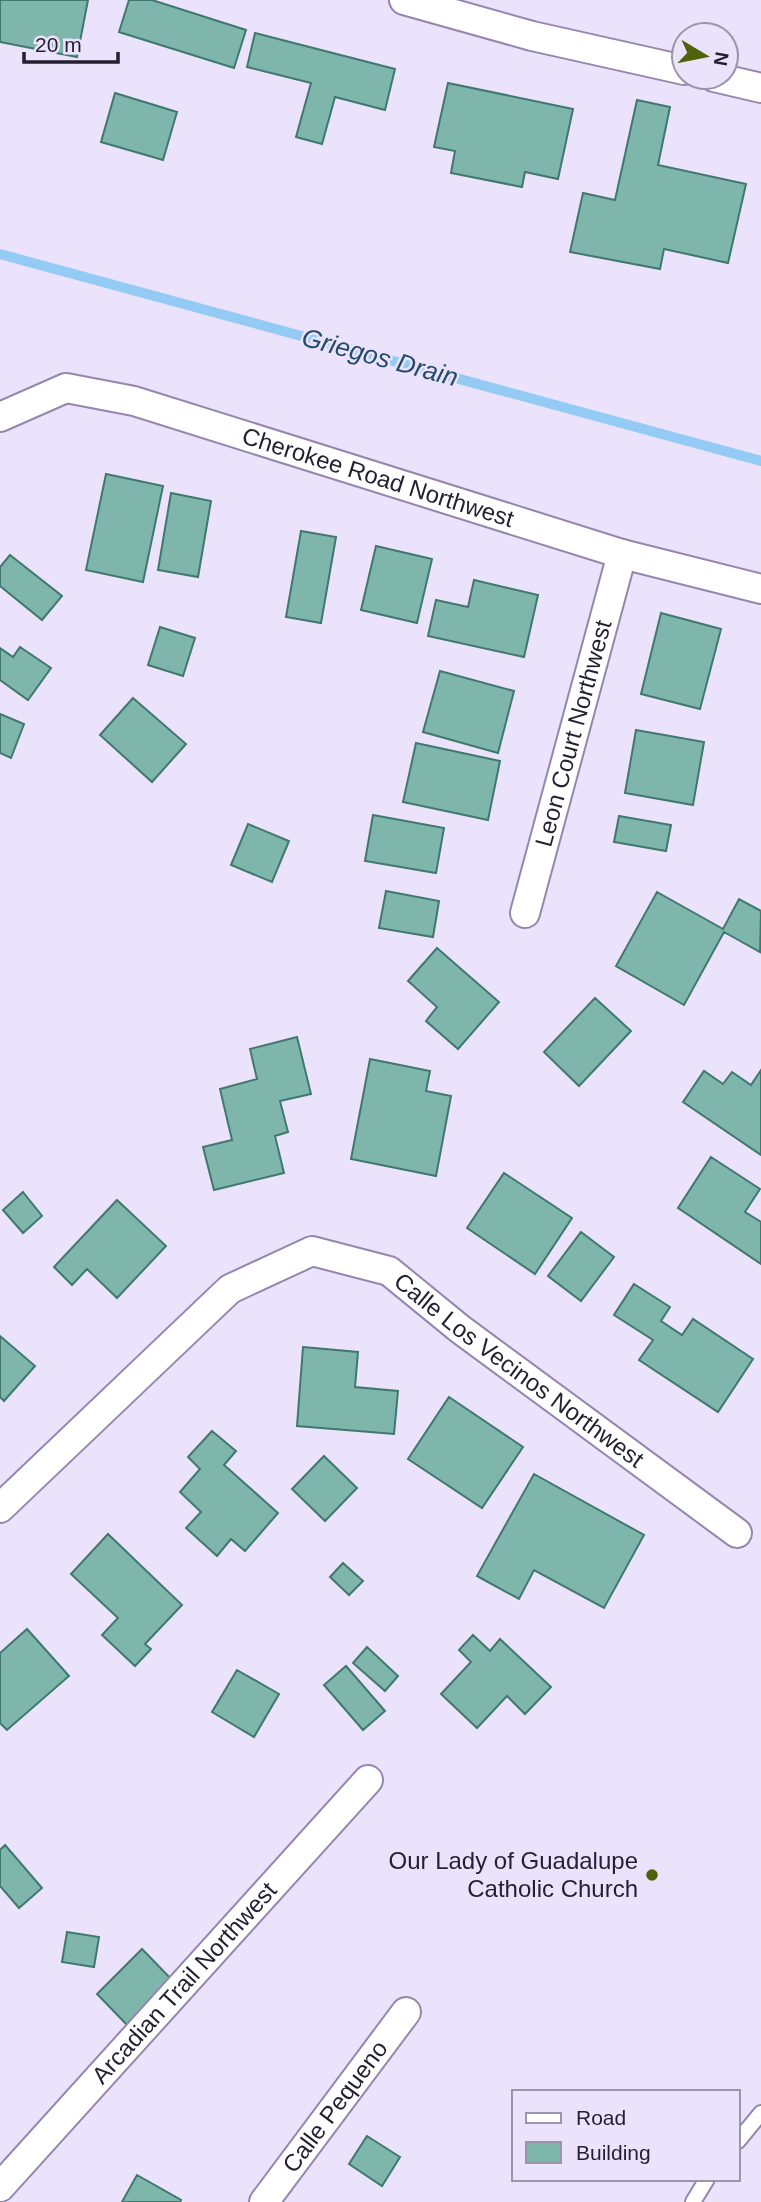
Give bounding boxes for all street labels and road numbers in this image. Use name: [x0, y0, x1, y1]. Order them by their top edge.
street label: Cherokee Road Northwest: [239, 422, 517, 532]
street label: Leon Court Northwest: [530, 617, 617, 850]
street label: Calle Los Vecinos Northwest: [389, 1267, 649, 1473]
street label: Arcadian Trail Northwest: [86, 1876, 282, 2089]
street label: Calle Pequeno: [277, 2035, 393, 2178]

